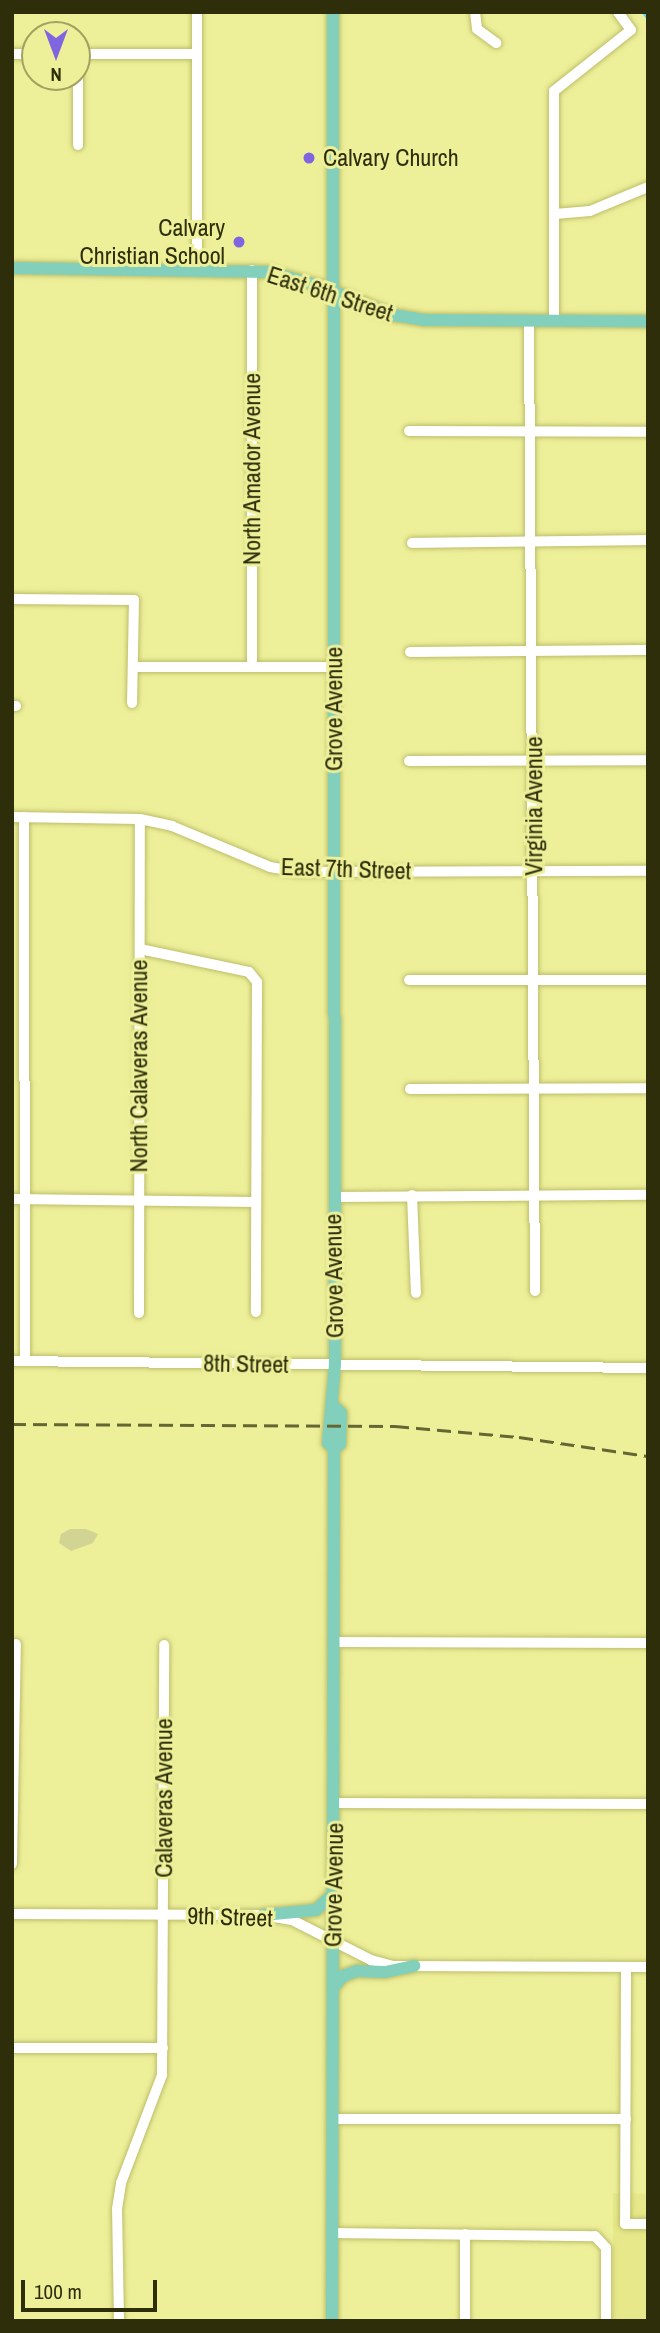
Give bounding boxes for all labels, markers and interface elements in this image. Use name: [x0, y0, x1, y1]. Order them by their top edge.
north arrow: [21, 21, 91, 91]
text: N: [50, 62, 62, 88]
place label: Calvary Church: [323, 144, 459, 172]
marker: Calvary Church: [301, 150, 317, 166]
place label: Calvary Christian School: [80, 214, 225, 270]
marker: Calvary Christian School: [231, 234, 247, 250]
street label: East 6th Street: [264, 260, 396, 328]
street label: North Amador Avenue: [238, 372, 266, 566]
street label: Grove Avenue: [320, 646, 348, 772]
street label: Virginia Avenue: [520, 736, 548, 876]
street label: East 7th Street: [280, 852, 412, 886]
street label: North Calaveras Avenue: [125, 959, 153, 1173]
street label: Grove Avenue: [319, 1213, 349, 1339]
street label: 8th Street: [203, 1349, 289, 1379]
street label: Calaveras Avenue: [150, 1718, 178, 1878]
street label: Grove Avenue: [319, 1822, 349, 1948]
street label: 9th Street: [187, 1901, 273, 1933]
scale bar: [24, 2266, 161, 2310]
text: 100 m: [34, 2277, 82, 2306]

